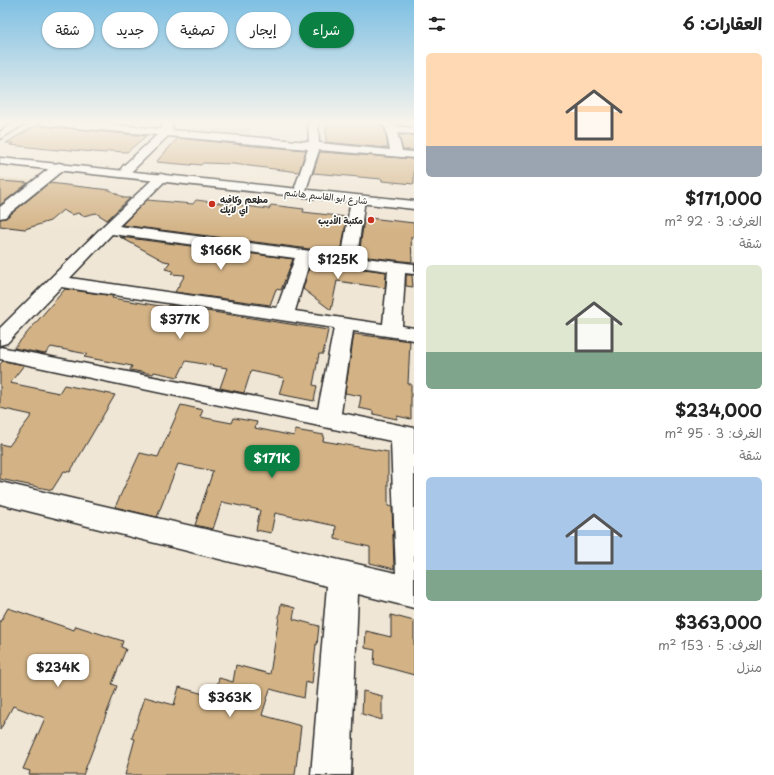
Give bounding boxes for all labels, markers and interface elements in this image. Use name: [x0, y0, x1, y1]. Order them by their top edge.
text: العقارات: 6: [683, 10, 762, 36]
chip: شقة: [42, 12, 94, 48]
chip: جديد: [102, 12, 158, 48]
chip: تصفية: [166, 12, 228, 48]
chip: إيجار: [236, 12, 291, 48]
chip: شراء: [299, 12, 354, 48]
icon: filters: [426, 13, 448, 35]
icon: home: [558, 79, 630, 151]
street label: شارع ابو القاسم هاشم: [284, 185, 368, 208]
text: $171,000: [685, 185, 762, 211]
place label: مطعم وكافيه اي لايك: [220, 192, 268, 217]
marker: مطعم وكافيه اي لايك: [207, 199, 217, 209]
text: الغرف: 3 · 92 m²: [664, 211, 762, 230]
place label: مكتبة الأديب: [318, 213, 363, 227]
marker: مكتبة الأديب: [366, 215, 376, 225]
text: شقة: [739, 233, 762, 252]
pin: $166K: [193, 237, 249, 271]
text: $166K: [200, 240, 242, 259]
pin: $125K: [310, 246, 366, 280]
text: $125K: [318, 249, 358, 268]
icon: home: [558, 291, 630, 363]
pin: $377K: [152, 306, 208, 340]
text: $377K: [160, 309, 200, 328]
text: $234,000: [675, 397, 762, 423]
text: الغرف: 3 · 95 m²: [665, 423, 762, 442]
pin: $171K: [244, 445, 300, 479]
text: شقة: [739, 445, 762, 464]
text: $171K: [254, 448, 290, 467]
icon: home: [558, 503, 630, 575]
text: $363,000: [675, 609, 762, 635]
text: الغرف: 5 · 153 m²: [658, 635, 762, 654]
pin: $234K: [30, 654, 86, 688]
text: $234K: [36, 657, 80, 676]
text: منزل: [736, 657, 762, 676]
pin: $363K: [202, 684, 258, 718]
text: $363K: [208, 687, 252, 706]

